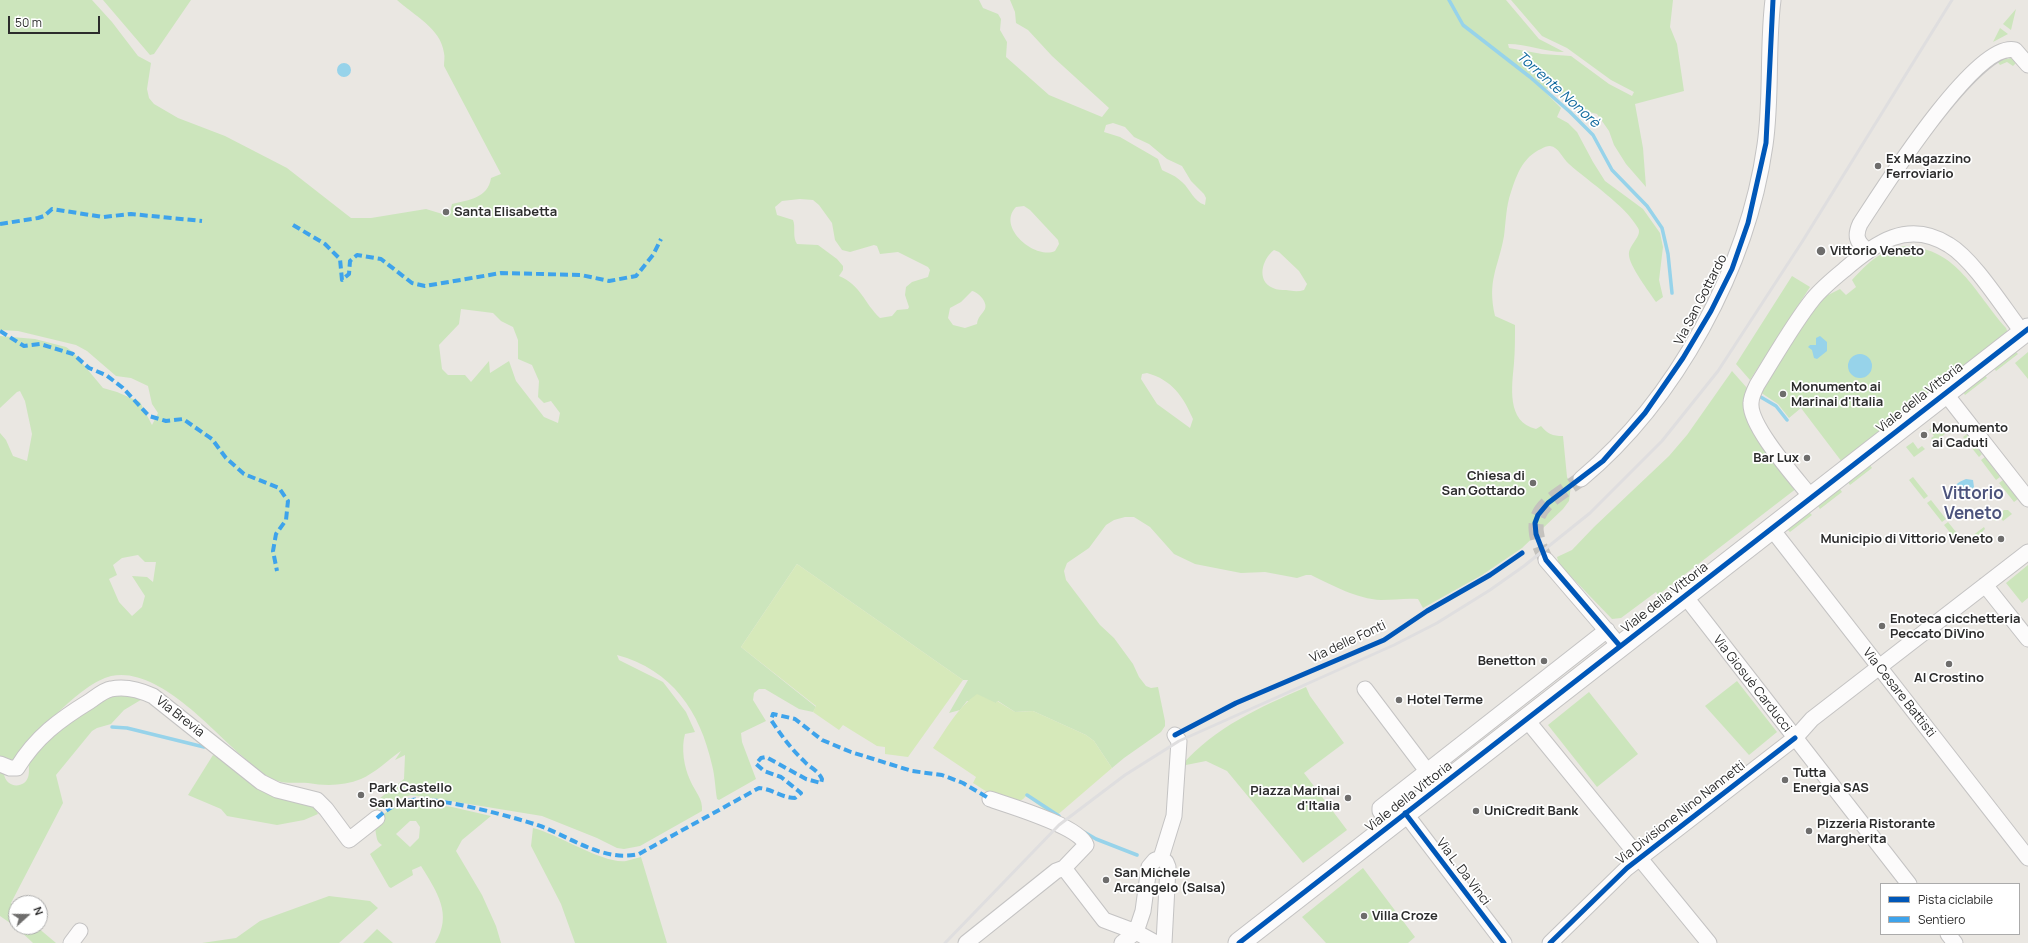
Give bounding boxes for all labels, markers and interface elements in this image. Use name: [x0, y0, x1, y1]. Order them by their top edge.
scale bar: [10, 8, 102, 34]
text: 50 m: [15, 14, 42, 31]
water label: Torrente Nonorè: [1513, 48, 1603, 132]
place label: Ex Magazzino Ferroviario: [1886, 151, 1971, 182]
marker: Ex Magazzino Ferroviario: [1873, 161, 1883, 171]
place label: Santa Elisabetta: [454, 204, 557, 220]
marker: Santa Elisabetta: [441, 207, 451, 217]
place label: Vittorio Veneto: [1830, 243, 1924, 259]
marker: Vittorio Veneto: [1815, 245, 1827, 257]
street label: Via San Gottardo: [1671, 252, 1731, 348]
street label: Viale della Vittoria: [1874, 359, 1966, 437]
place label: Monumento ai Marinai d'Italia: [1791, 379, 1883, 410]
marker: Monumento ai Marinai d'Italia: [1778, 389, 1788, 399]
place label: Monumento ai Caduti: [1932, 420, 2008, 451]
marker: Monumento ai Caduti: [1919, 430, 1929, 440]
place label: Bar Lux: [1753, 450, 1799, 466]
marker: Bar Lux: [1802, 453, 1812, 463]
place label: Chiesa di San Gottardo: [1442, 468, 1525, 499]
marker: Chiesa di San Gottardo: [1528, 478, 1538, 488]
district label: Vittorio Veneto: [1942, 484, 2004, 524]
place label: Municipio di Vittorio Veneto: [1820, 531, 1993, 547]
marker: Municipio di Vittorio Veneto: [1996, 534, 2006, 544]
street label: Viale della Vittoria: [1619, 559, 1711, 637]
place label: Enoteca cicchetteria Peccato DiVino: [1890, 611, 2021, 642]
street label: Via delle Fonti: [1308, 618, 1388, 666]
marker: Enoteca cicchetteria Peccato DiVino: [1877, 621, 1887, 631]
street label: Via Giosuè Carducci: [1709, 632, 1795, 736]
street label: Via Cesare Battisti: [1859, 645, 1939, 741]
place label: Benetton: [1478, 653, 1536, 669]
marker: Benetton: [1539, 656, 1549, 666]
marker: Al Crostino: [1944, 659, 1954, 669]
place label: Al Crostino: [1914, 670, 1984, 686]
place label: Hotel Terme: [1407, 692, 1483, 708]
street label: Via Brevia: [153, 693, 207, 741]
marker: Hotel Terme: [1394, 695, 1404, 705]
street label: Viale della Vittoria: [1363, 758, 1455, 836]
street label: Via Divisione Nino Nannetti: [1614, 758, 1748, 868]
place label: Tutta Energia SAS: [1793, 765, 1869, 796]
marker: Tutta Energia SAS: [1780, 775, 1790, 785]
place label: Park Castello San Martino: [369, 780, 452, 811]
place label: Piazza Marinai d'Italia: [1250, 783, 1340, 814]
marker: Park Castello San Martino: [356, 790, 366, 800]
marker: Piazza Marinai d'Italia: [1343, 793, 1353, 803]
place label: UniCredit Bank: [1484, 803, 1578, 819]
marker: UniCredit Bank: [1471, 806, 1481, 816]
place label: Pizzeria Ristorante Margherita: [1817, 816, 1935, 847]
marker: Pizzeria Ristorante Margherita: [1804, 826, 1814, 836]
street label: Via L. Da Vinci: [1433, 835, 1493, 909]
place label: San Michele Arcangelo (Salsa): [1114, 865, 1226, 896]
marker: San Michele Arcangelo (Salsa): [1101, 875, 1111, 885]
legend: [1880, 883, 2020, 935]
text: Pista ciclabile: [1918, 891, 1993, 908]
north arrow: [8, 895, 48, 935]
text: N: [30, 905, 47, 917]
place label: Villa Croze: [1372, 908, 1438, 924]
marker: Villa Croze: [1359, 911, 1369, 921]
text: Sentiero: [1918, 911, 1965, 928]

